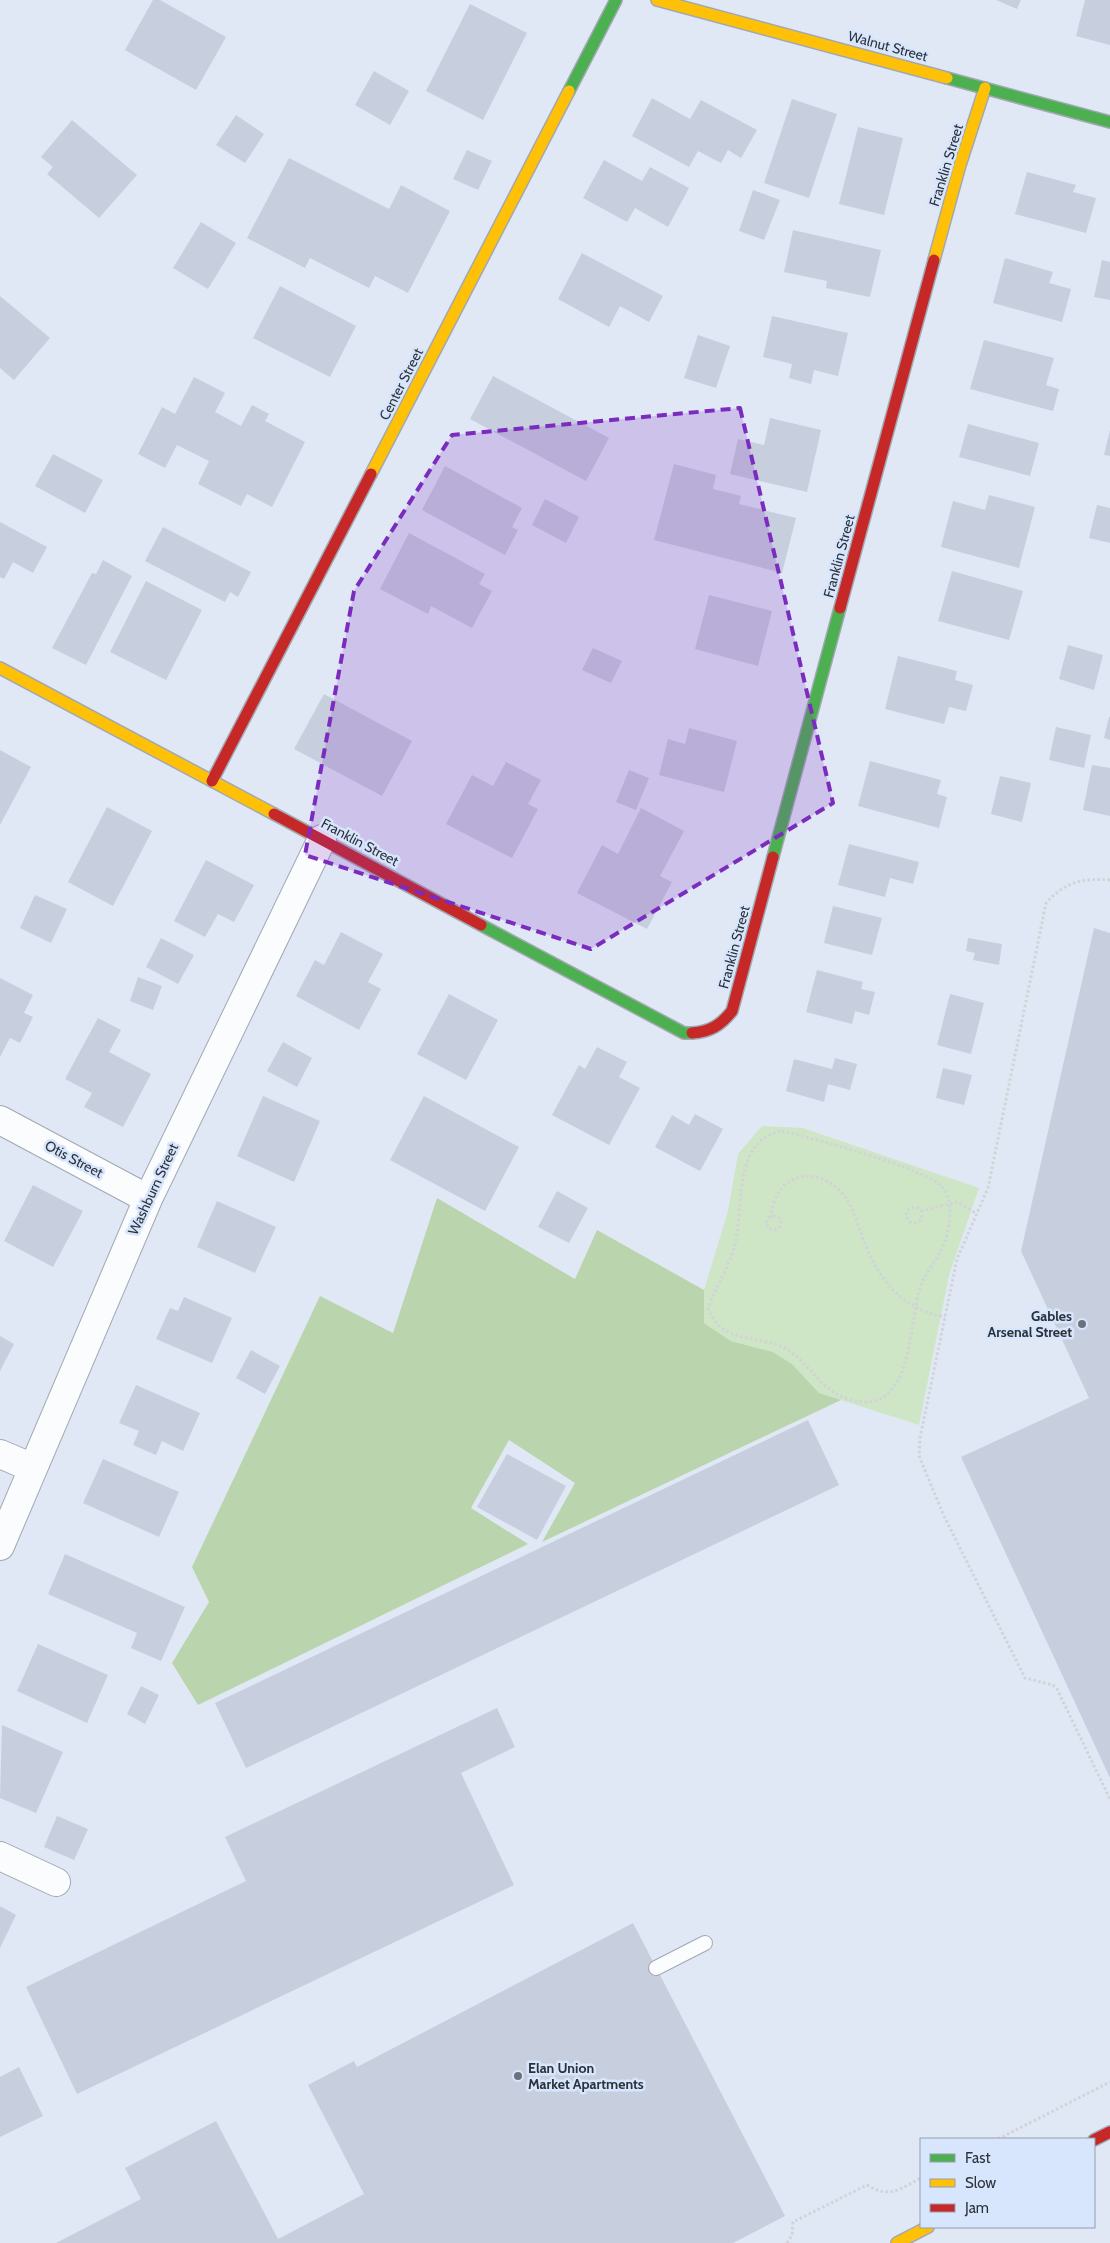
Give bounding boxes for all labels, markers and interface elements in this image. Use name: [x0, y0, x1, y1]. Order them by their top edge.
street label: Walnut Street: [846, 27, 930, 65]
street label: Franklin Street: [925, 121, 967, 208]
street label: Center Street: [375, 345, 427, 423]
street label: Franklin Street: [819, 512, 859, 599]
street label: Franklin Street: [318, 814, 402, 870]
street label: Franklin Street: [714, 903, 754, 990]
street label: Otis Street: [42, 1136, 106, 1182]
street label: Washburn Street: [124, 1140, 182, 1238]
place label: Gables Arsenal Street: [987, 1307, 1072, 1341]
marker: Gables Arsenal Street: [1076, 1318, 1088, 1330]
place label: Elan Union Market Apartments: [528, 2059, 644, 2093]
marker: Elan Union Market Apartments: [512, 2070, 524, 2082]
legend: [920, 2138, 1095, 2228]
text: Fast: [965, 2149, 990, 2167]
text: Slow: [965, 2174, 996, 2192]
text: Jam: [964, 2199, 989, 2217]

